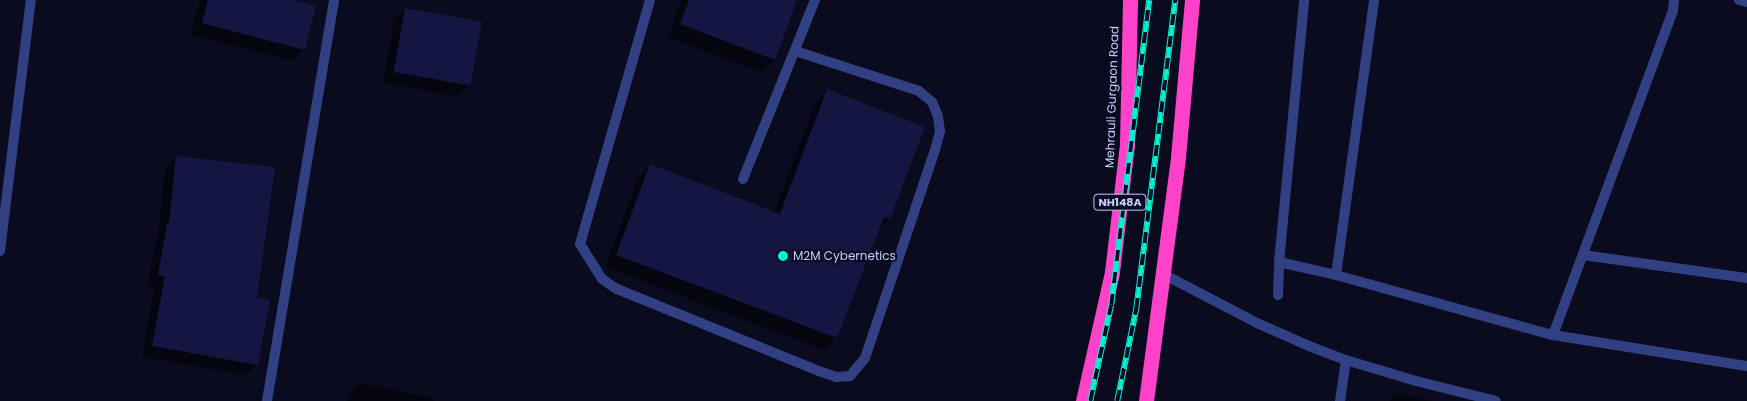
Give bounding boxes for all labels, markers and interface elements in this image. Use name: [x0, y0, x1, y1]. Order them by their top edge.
street label: Mehrauli Gurgaon Road: [1102, 26, 1122, 168]
road number: NH148A: [1092, 193, 1148, 210]
place label: M2M Cybernetics: [793, 249, 896, 263]
marker: M2M Cybernetics: [777, 250, 789, 262]

